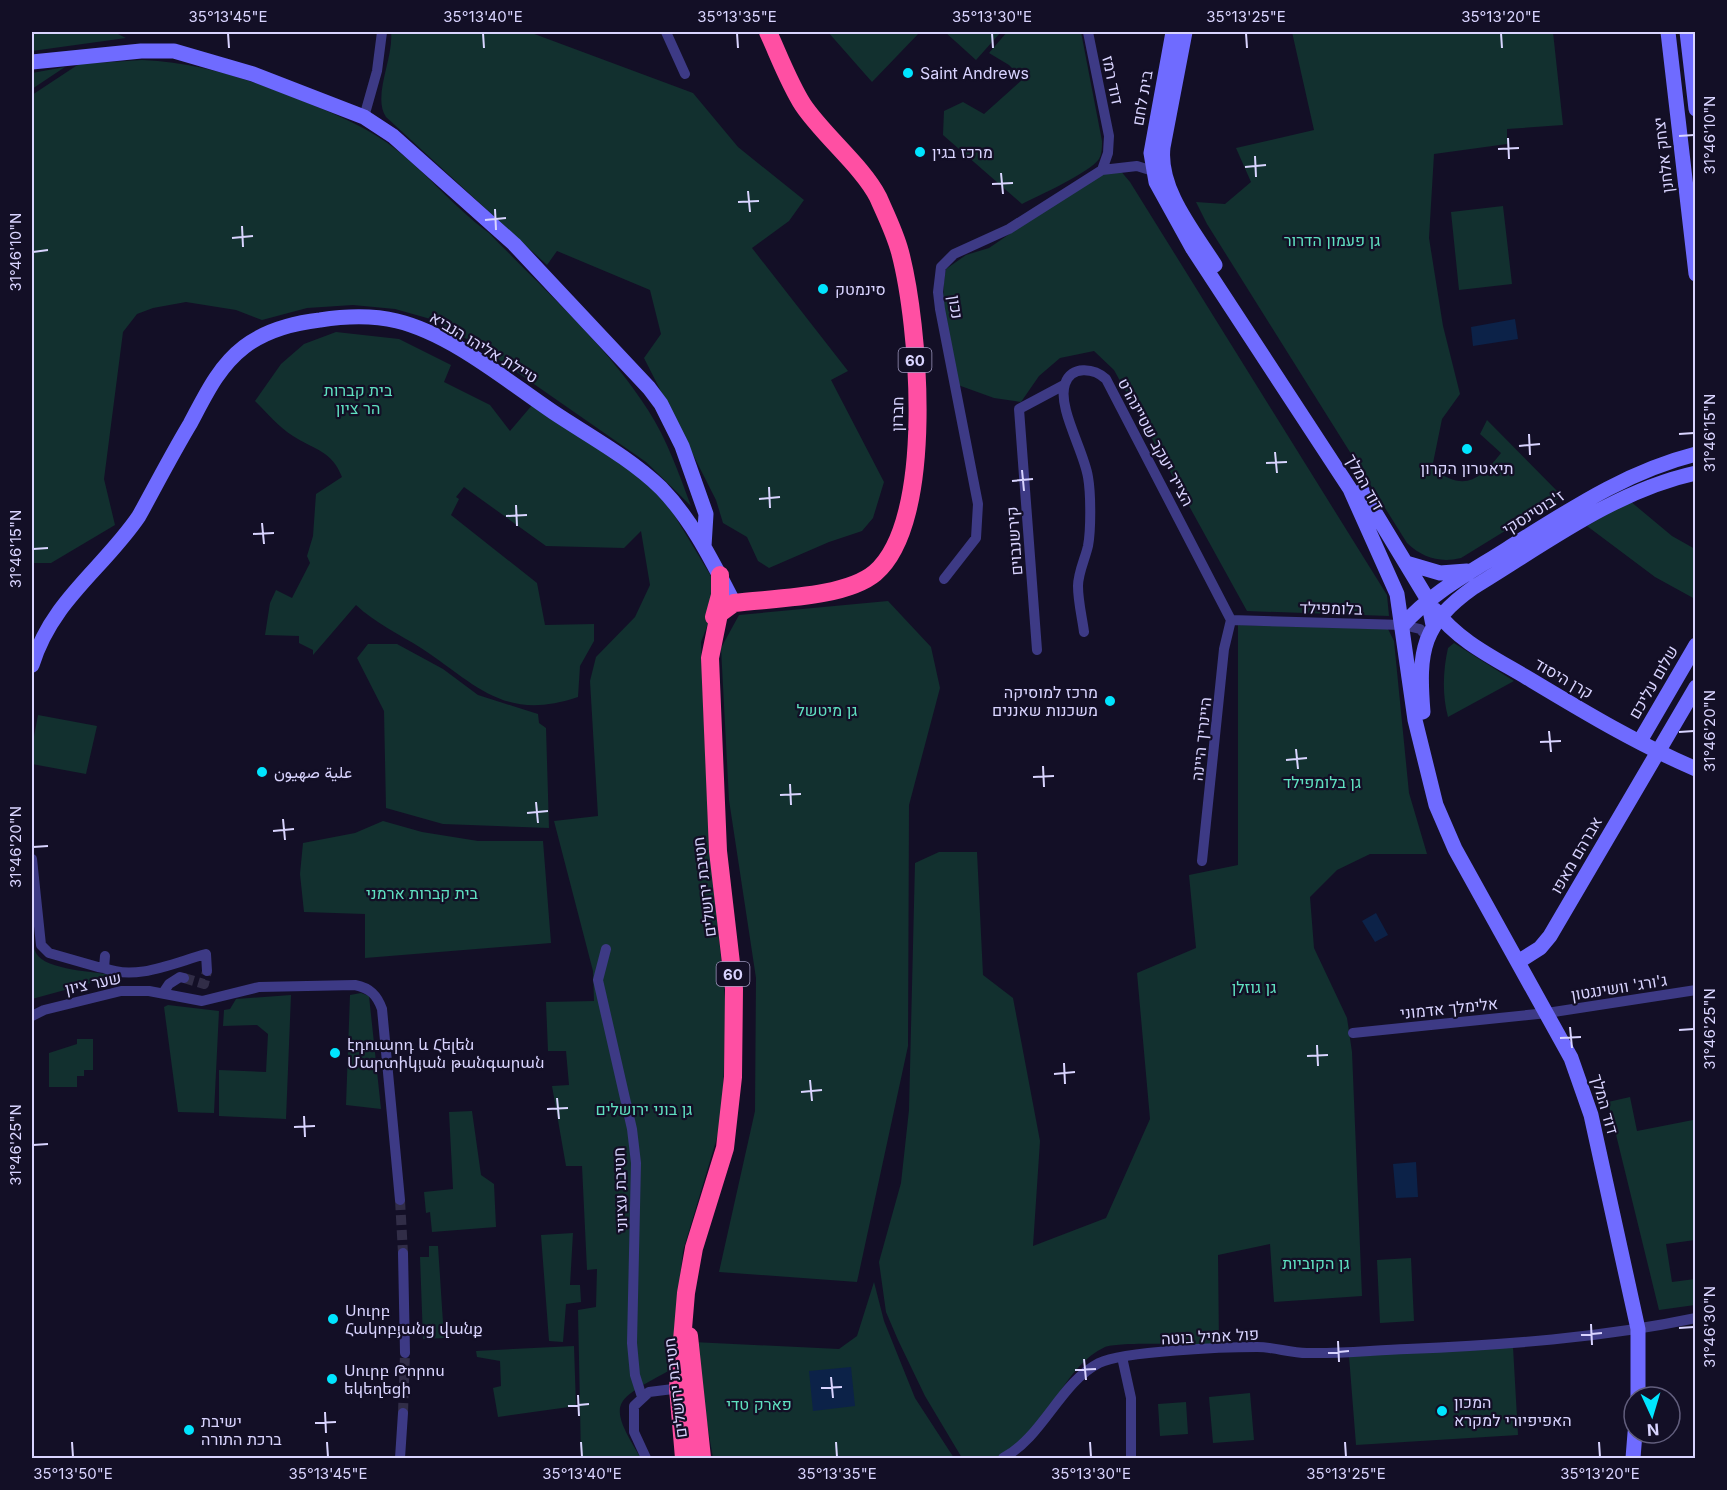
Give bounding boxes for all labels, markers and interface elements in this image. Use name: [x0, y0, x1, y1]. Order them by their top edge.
text: 35°13'45"E: [189, 7, 267, 26]
text: 35°13'40"E: [443, 7, 523, 26]
text: 35°13'35"E: [697, 7, 777, 26]
text: 35°13'30"E: [952, 7, 1032, 26]
text: 35°13'25"E: [1206, 7, 1286, 26]
text: 35°13'20"E: [1461, 7, 1541, 26]
street label: דוד רמז: [1098, 54, 1128, 106]
place label: Saint Andrews: [920, 63, 1029, 83]
marker: Saint Andrews: [901, 66, 915, 80]
street label: בית לחם: [1127, 68, 1157, 127]
text: 31°46'10"N: [1700, 96, 1719, 174]
street label: יצחק אלחנן: [1648, 116, 1678, 194]
place label: מרכז בגין: [932, 142, 993, 162]
marker: מרכז בגין: [913, 145, 927, 159]
text: 31°46'10"N: [6, 213, 25, 291]
park label: גן פעמון הדרור: [1284, 230, 1380, 250]
place label: סינמטק: [835, 279, 886, 299]
marker: סינמטק: [816, 282, 830, 296]
street label: נכון: [944, 294, 968, 320]
street label: טיילת אליהו הנביא: [426, 307, 542, 387]
road number: 60: [898, 348, 932, 372]
street label: הצייר יעקב שטיינהרט: [1114, 374, 1198, 510]
park label: בית קברות הר ציון: [324, 380, 393, 418]
text: 31°46'15"N: [1700, 394, 1719, 472]
street label: חברון: [887, 396, 907, 432]
marker: תיאטרון הקרון: [1460, 442, 1474, 456]
street label: דוד המלך: [1341, 450, 1389, 514]
place label: תיאטרון הקרון: [1420, 458, 1514, 478]
street label: ז'בוטינסקי: [1498, 485, 1568, 539]
street label: קירשנבוים: [1002, 506, 1026, 576]
text: 31°46'15"N: [6, 510, 25, 588]
street label: בלומפילד: [1299, 597, 1363, 619]
street label: שלום עליכם: [1624, 642, 1682, 722]
street label: קרן היסוד: [1531, 653, 1597, 703]
place label: מרכז למוסיקה משכנות שאננים: [992, 682, 1098, 720]
text: 31°46'20"N: [1700, 690, 1719, 772]
marker: מרכז למוסיקה משכנות שאננים: [1103, 694, 1117, 708]
street label: היינריך היינה: [1187, 696, 1215, 782]
park label: גן מיטשל: [796, 700, 858, 720]
place label: علية صهيون: [274, 762, 352, 783]
marker: علية صهيون: [255, 765, 269, 779]
park label: גן בלומפילד: [1283, 772, 1361, 792]
text: 31°46'20"N: [6, 806, 25, 888]
street label: אברהם מאפו: [1546, 813, 1606, 897]
street label: חטיבת ירושלים: [688, 836, 720, 938]
park label: בית קברות ארמני: [366, 883, 479, 903]
road number: 60: [716, 962, 750, 986]
street label: שער ציון: [63, 967, 123, 999]
street label: ג'ורג' וושינגטון: [1569, 970, 1669, 1004]
park label: גן גוזלן: [1232, 977, 1276, 997]
text: 31°46'25"N: [1700, 988, 1719, 1070]
street label: אלימלך אדמוני: [1399, 993, 1499, 1023]
place label: էդուարդ և Հելեն Մարտիկյան թանգարան: [347, 1034, 545, 1072]
marker: էդուարդ և Հելեն Մարտիկյան թանգարան: [328, 1046, 342, 1060]
street label: דוד המלך: [1587, 1072, 1623, 1136]
park label: גן בוני ירושלים: [596, 1099, 692, 1119]
text: 31°46'25"N: [6, 1104, 25, 1186]
street label: חטיבת עציוני: [609, 1147, 631, 1233]
park label: גן הקוביות: [1282, 1253, 1350, 1273]
text: 31°46'30"N: [1700, 1286, 1719, 1368]
place label: Սուրբ Հակոբյանց վանք: [345, 1300, 483, 1338]
marker: Սուրբ Հակոբյանց վանք: [326, 1312, 340, 1326]
street label: פול אמיל בוטה: [1161, 1323, 1259, 1349]
street label: חטיבת ירושלים: [659, 1337, 691, 1439]
place label: Սուրբ Թորոս եկեղեցի: [344, 1360, 445, 1398]
marker: Սուրբ Թորոս եկեղեցի: [325, 1372, 339, 1386]
north arrow: [1622, 1385, 1682, 1445]
place label: המכון האפיפיורי למקרא: [1454, 1392, 1572, 1430]
park label: פארק טדי: [726, 1394, 792, 1414]
marker: המכון האפיפיורי למקרא: [1435, 1404, 1449, 1418]
place label: ישיבת ברכת התורה: [201, 1411, 282, 1449]
text: N: [1646, 1420, 1660, 1440]
marker: ישיבת ברכת התורה: [182, 1423, 196, 1437]
text: 35°13'50"E: [33, 1464, 113, 1483]
text: 35°13'45"E: [289, 1464, 367, 1483]
text: 35°13'40"E: [542, 1464, 622, 1483]
text: 35°13'35"E: [797, 1464, 877, 1483]
text: 35°13'30"E: [1051, 1464, 1131, 1483]
text: 35°13'25"E: [1306, 1464, 1386, 1483]
text: 35°13'20"E: [1560, 1464, 1640, 1483]

